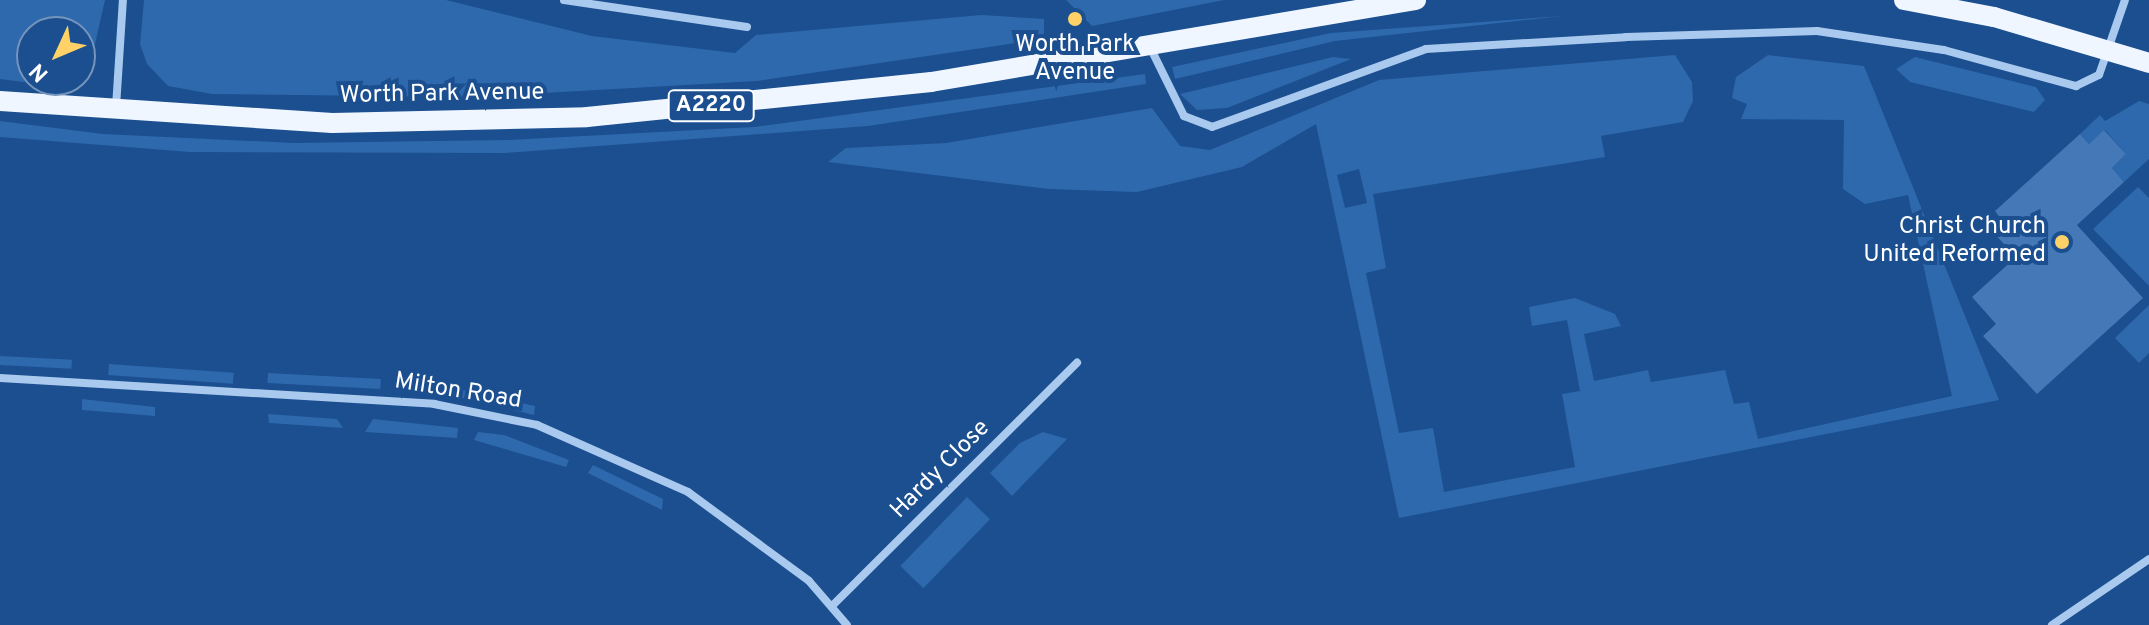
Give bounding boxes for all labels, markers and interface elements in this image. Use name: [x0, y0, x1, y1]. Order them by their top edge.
marker: Worth Park Avenue: [1066, 10, 1084, 28]
north arrow: [16, 16, 96, 96]
place label: Worth Park Avenue: [1015, 32, 1135, 88]
text: N: [25, 57, 55, 87]
street label: Worth Park Avenue: [339, 79, 545, 111]
road number: A2220: [667, 88, 755, 124]
place label: Christ Church United Reformed: [1863, 214, 2046, 270]
marker: Christ Church United Reformed: [2053, 233, 2071, 251]
street label: Milton Road: [392, 368, 524, 416]
street label: Hardy Close: [885, 414, 997, 526]

